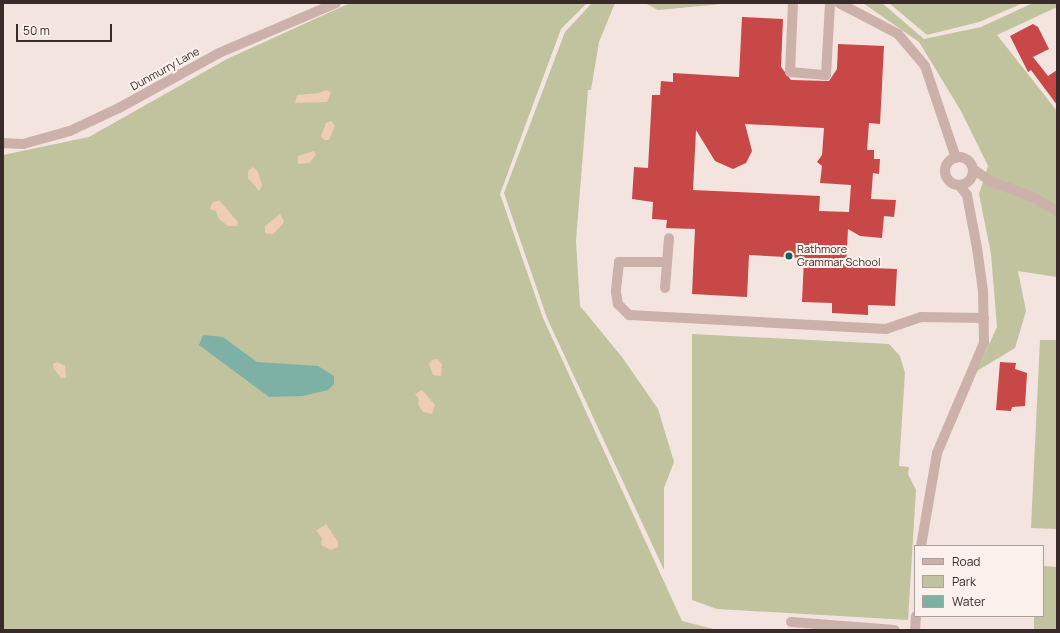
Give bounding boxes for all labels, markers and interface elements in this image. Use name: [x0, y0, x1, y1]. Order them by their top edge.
scale bar: [18, 16, 114, 42]
text: 50 m: [23, 22, 50, 39]
street label: Dunmurry Lane: [128, 45, 202, 93]
place label: Rathmore Grammar School: [797, 243, 881, 269]
marker: Rathmore Grammar School: [784, 251, 794, 261]
legend: [914, 545, 1044, 617]
text: Road: [952, 553, 980, 570]
text: Park: [952, 573, 976, 590]
text: Water: [952, 593, 985, 610]

